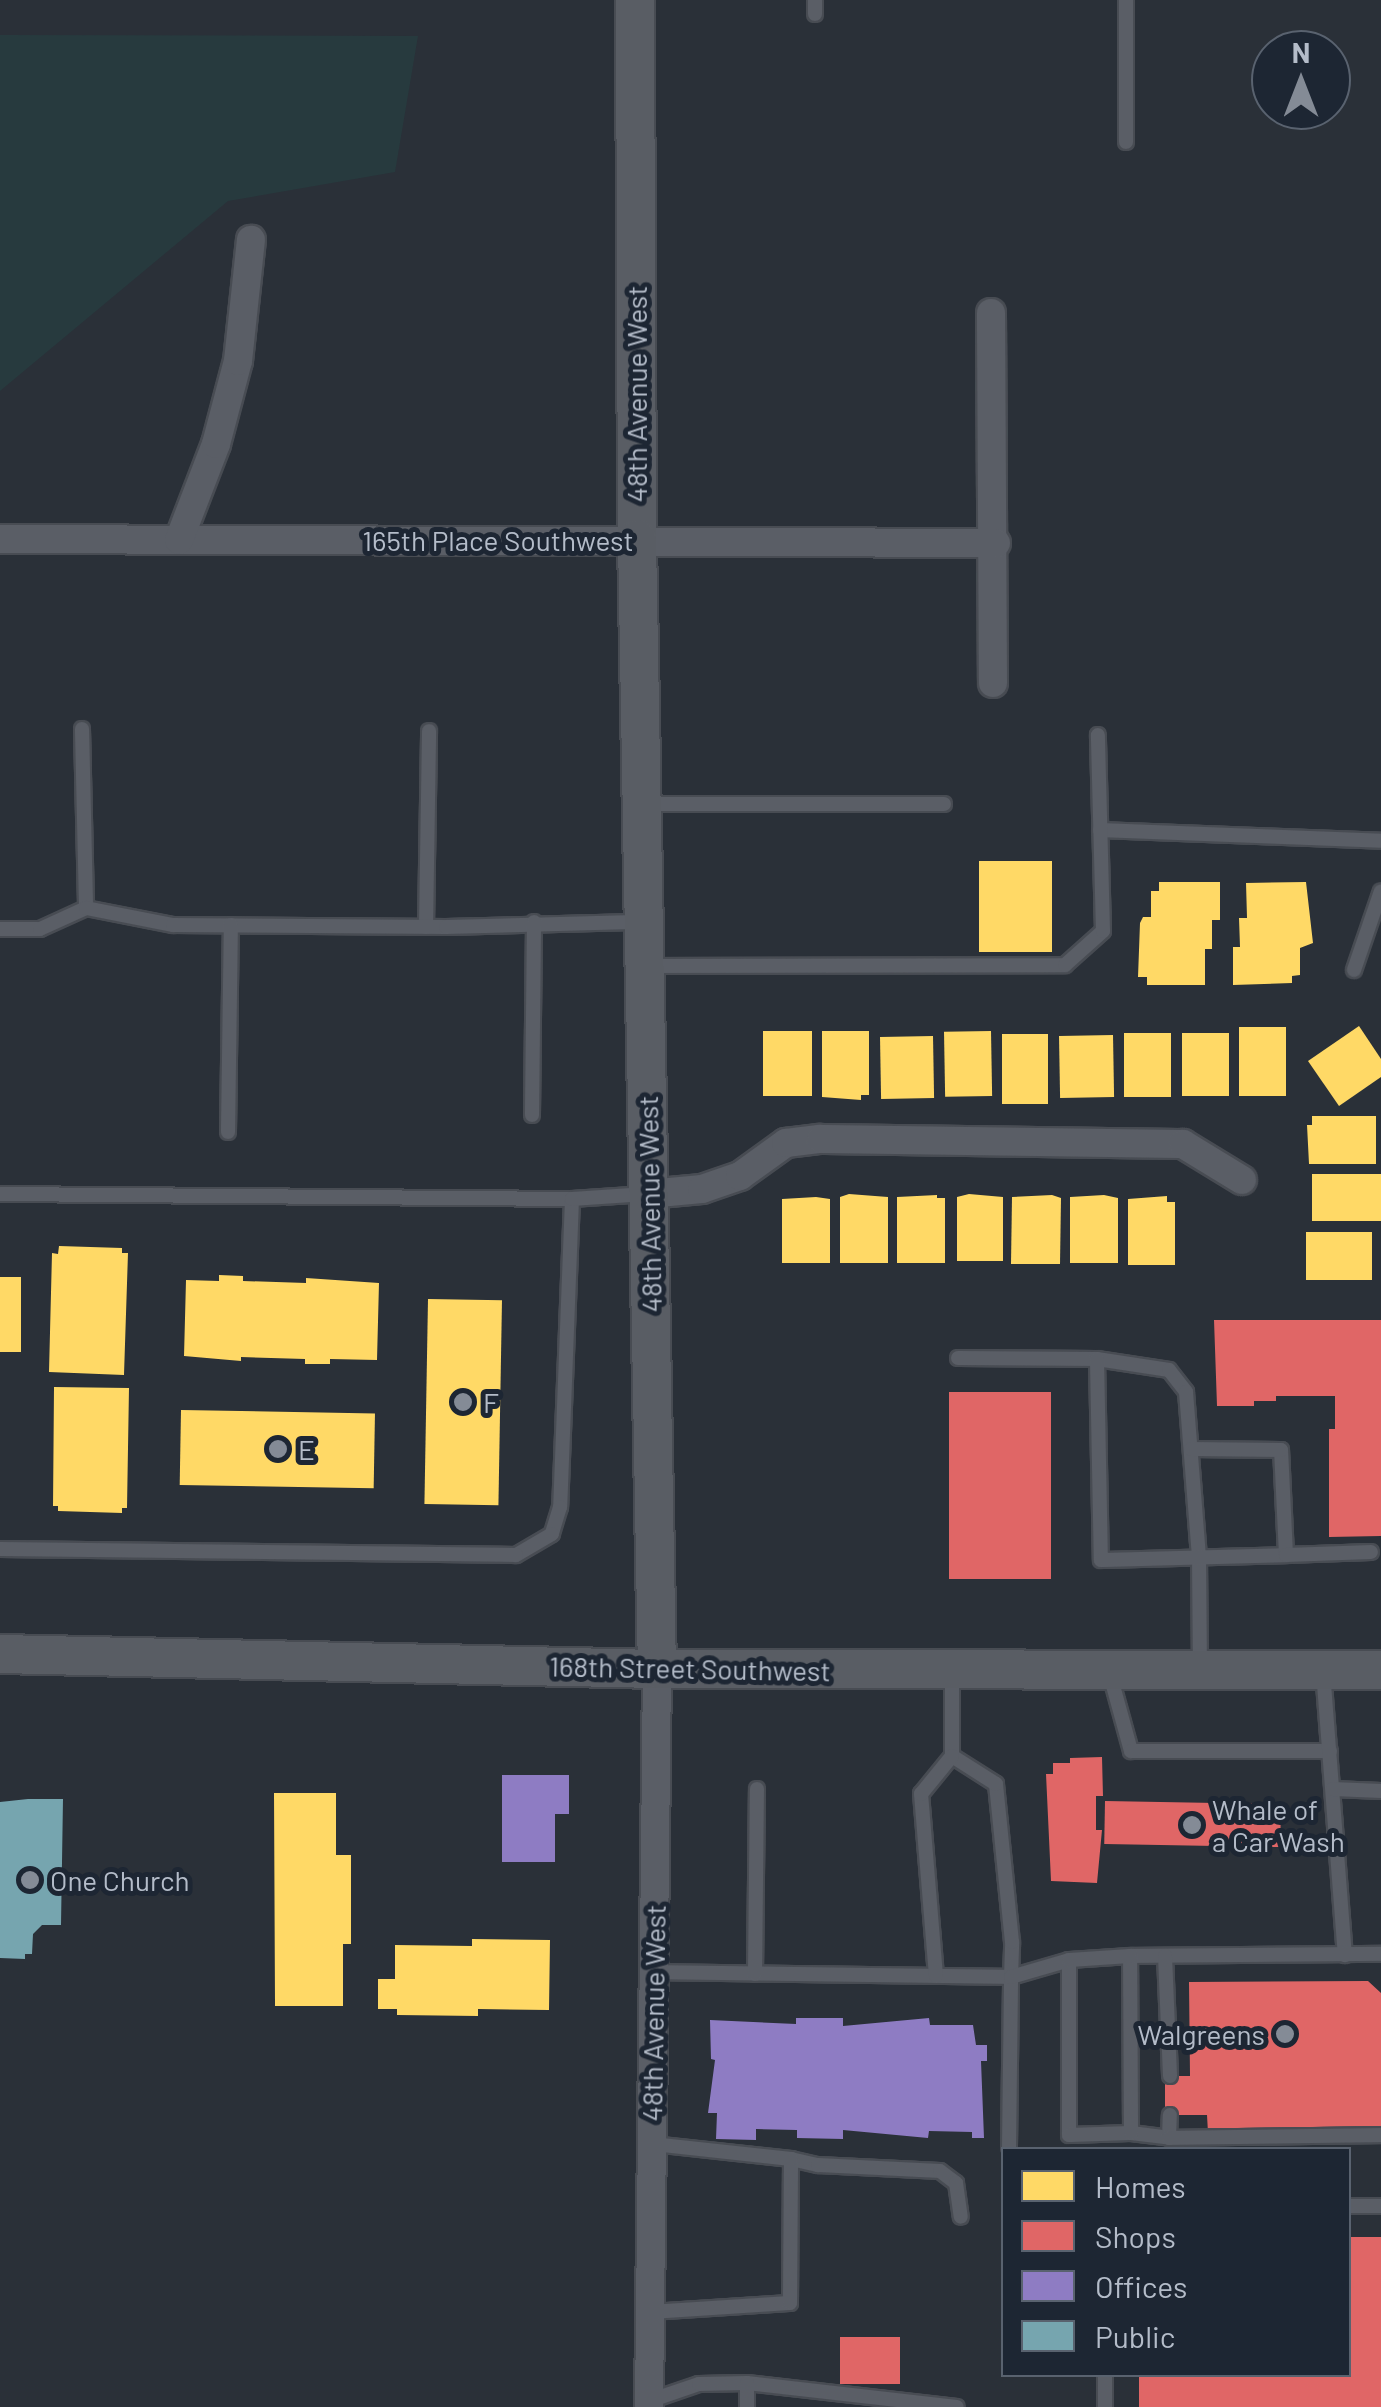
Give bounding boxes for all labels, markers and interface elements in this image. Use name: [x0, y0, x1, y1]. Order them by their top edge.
north arrow: [1251, 30, 1351, 130]
text: N: [1292, 35, 1310, 69]
street label: 48th Avenue West: [619, 286, 653, 502]
street label: 165th Place Southwest: [362, 523, 634, 557]
street label: 48th Avenue West: [630, 1095, 668, 1313]
place label: F: [483, 1385, 499, 1419]
marker: F: [452, 1391, 474, 1413]
place label: E: [298, 1432, 315, 1466]
marker: E: [267, 1438, 289, 1460]
street label: 168th Street Southwest: [549, 1649, 831, 1687]
place label: Whale of a Car Wash: [1212, 1792, 1345, 1858]
marker: Whale of a Car Wash: [1181, 1814, 1203, 1836]
place label: One Church: [50, 1863, 190, 1897]
marker: One Church: [19, 1869, 41, 1891]
street label: 48th Avenue West: [634, 1904, 672, 2122]
place label: Walgreens: [1138, 2017, 1265, 2051]
marker: Walgreens: [1274, 2023, 1296, 2045]
legend: [1001, 2147, 1351, 2377]
text: Homes: [1095, 2168, 1186, 2204]
text: Shops: [1095, 2218, 1176, 2254]
text: Offices: [1095, 2268, 1188, 2304]
text: Public: [1095, 2318, 1175, 2354]

